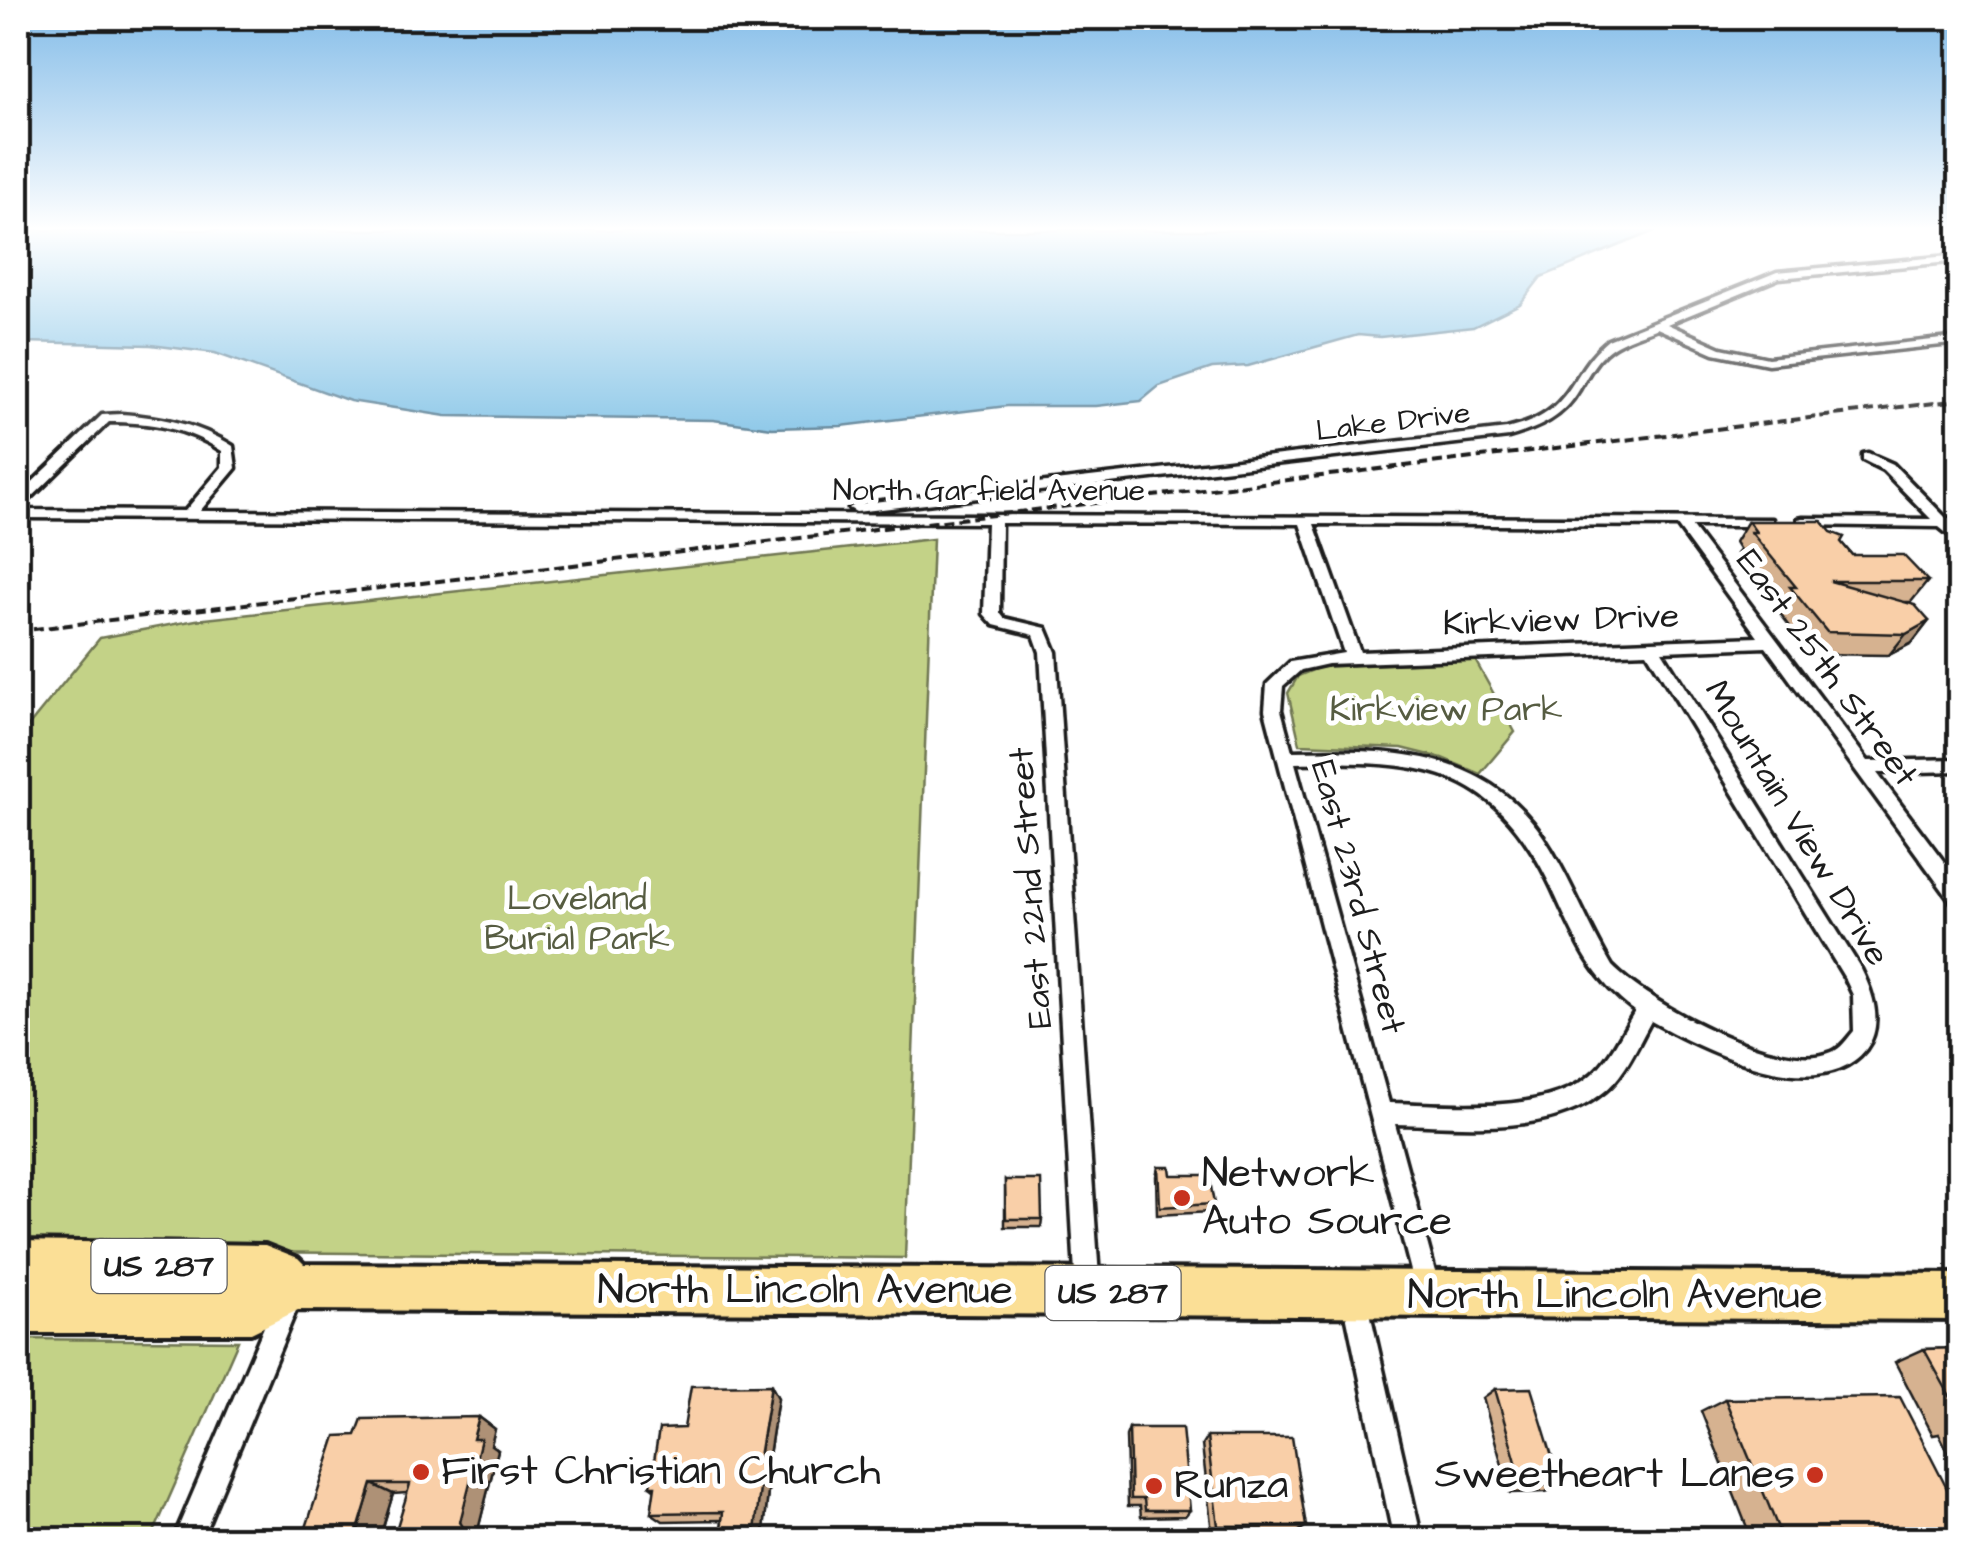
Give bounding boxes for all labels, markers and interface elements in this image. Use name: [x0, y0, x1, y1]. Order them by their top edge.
street label: Lake Drive: [1313, 392, 1473, 452]
street label: North Garfield Avenue: [833, 470, 1145, 512]
street label: East 25th Street: [1724, 539, 1930, 797]
street label: Kirkview Drive: [1442, 591, 1680, 649]
street label: Mountain View Drive: [1692, 671, 1902, 975]
park label: Kirkview Park: [1330, 685, 1562, 734]
street label: East 22nd Street: [997, 746, 1065, 1030]
street label: East 23rd Street: [1298, 755, 1418, 1039]
park label: Loveland Burial Park: [484, 874, 670, 963]
place label: Network Auto Source: [1202, 1145, 1452, 1251]
marker: Network Auto Source: [1171, 1187, 1193, 1209]
road number: US 287: [92, 1239, 226, 1293]
street label: North Lincoln Avenue: [597, 1262, 1013, 1320]
road number: US 287: [1046, 1266, 1180, 1320]
street label: North Lincoln Avenue: [1407, 1267, 1823, 1325]
place label: First Christian Church: [441, 1443, 881, 1501]
place label: Sweetheart Lanes: [1435, 1446, 1795, 1504]
place label: Runza: [1174, 1457, 1288, 1515]
marker: First Christian Church: [410, 1461, 432, 1483]
marker: Sweetheart Lanes: [1804, 1464, 1826, 1486]
marker: Runza: [1143, 1475, 1165, 1497]

